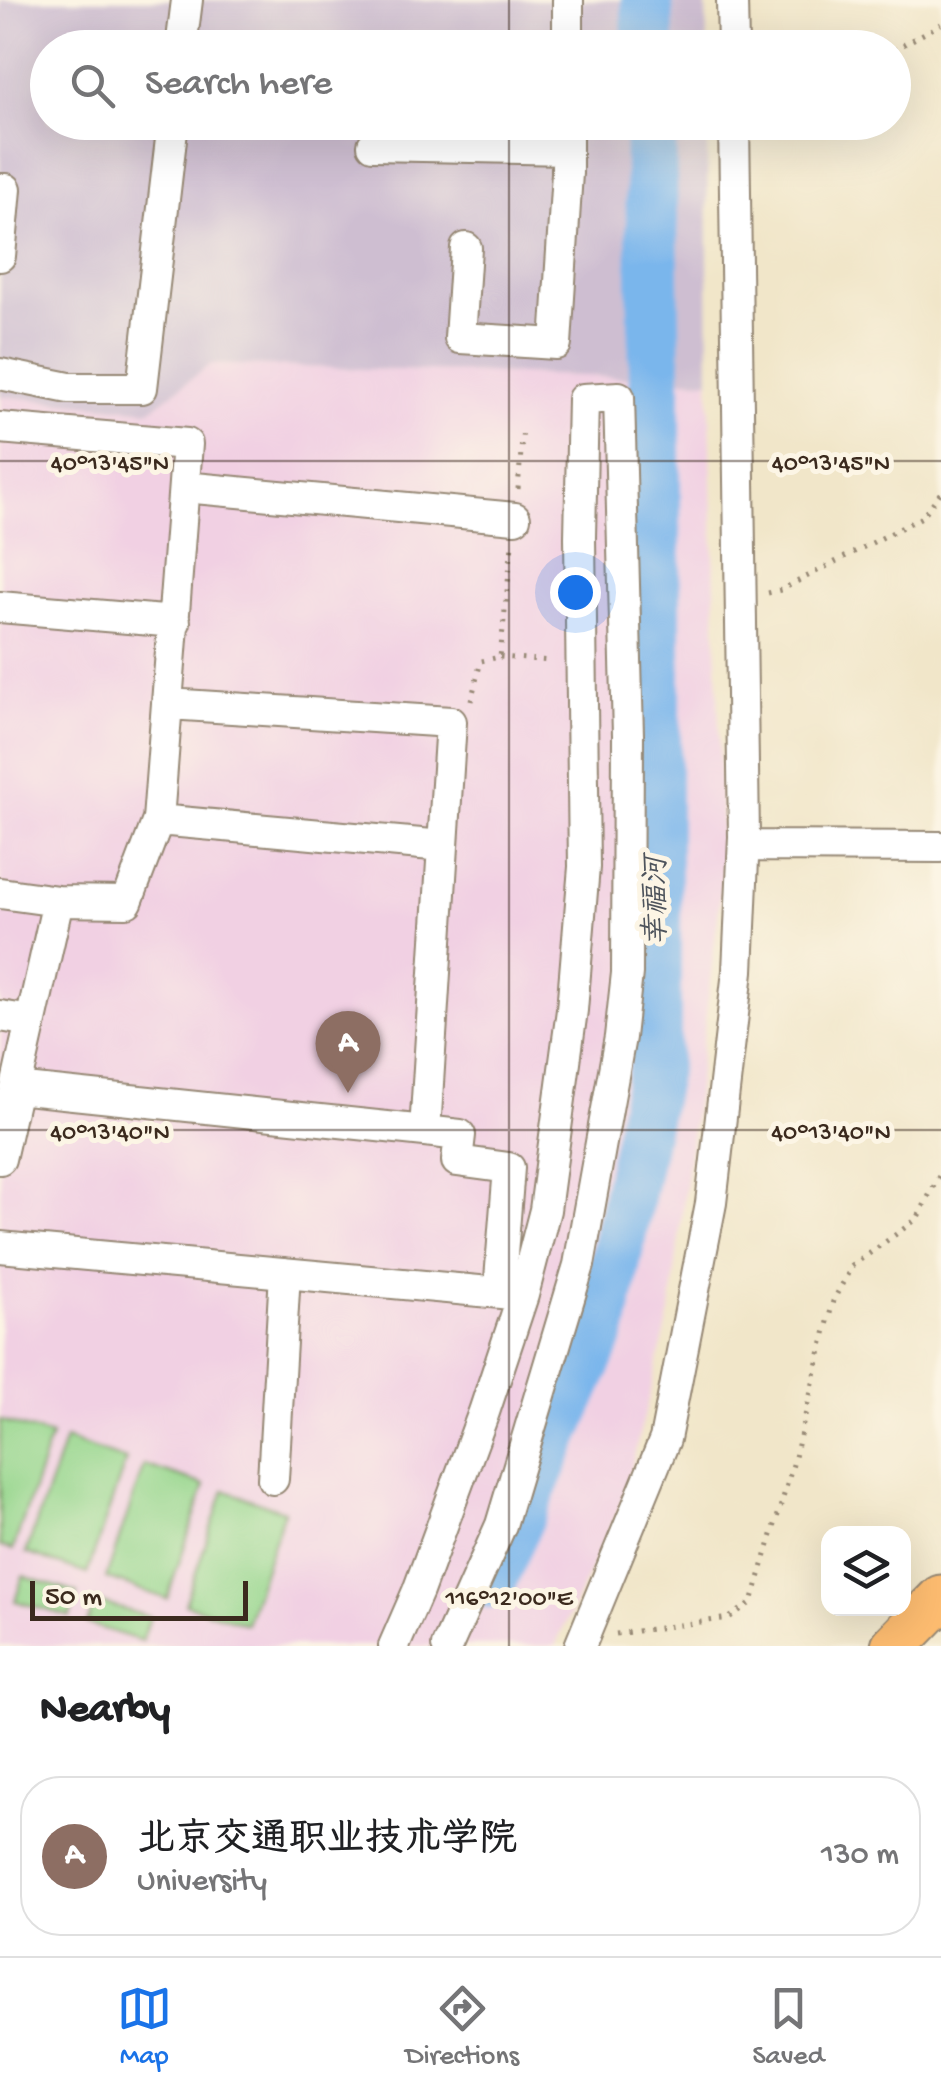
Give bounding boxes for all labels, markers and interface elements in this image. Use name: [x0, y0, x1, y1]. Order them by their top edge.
search box: [30, 30, 911, 140]
icon: search: [65, 58, 120, 113]
text: Search here: [145, 63, 332, 107]
text: 40°13'45"N: [51, 451, 169, 480]
text: 40°13'45"N: [772, 451, 890, 480]
your location: [550, 567, 601, 618]
water label: 幸福河: [639, 851, 676, 946]
pin: A: [316, 1010, 380, 1093]
text: 40°13'40"N: [50, 1120, 170, 1149]
text: 40°13'40"N: [771, 1120, 891, 1149]
map controls: [821, 1526, 911, 1616]
button: layers: [821, 1526, 911, 1616]
scale bar: [30, 1576, 248, 1620]
text: 50 m: [45, 1582, 102, 1615]
text: 116°12'00"E: [444, 1586, 574, 1615]
text: Nearby: [40, 1687, 170, 1736]
text: 北京交通职业技术学院: [137, 1820, 517, 1864]
text: A: [65, 1837, 84, 1875]
text: 130 m: [821, 1837, 899, 1875]
text: University: [137, 1864, 267, 1902]
tab: Map: [117, 1981, 172, 2074]
tab: Directions: [405, 1981, 519, 2074]
tab: Saved: [752, 1981, 824, 2074]

